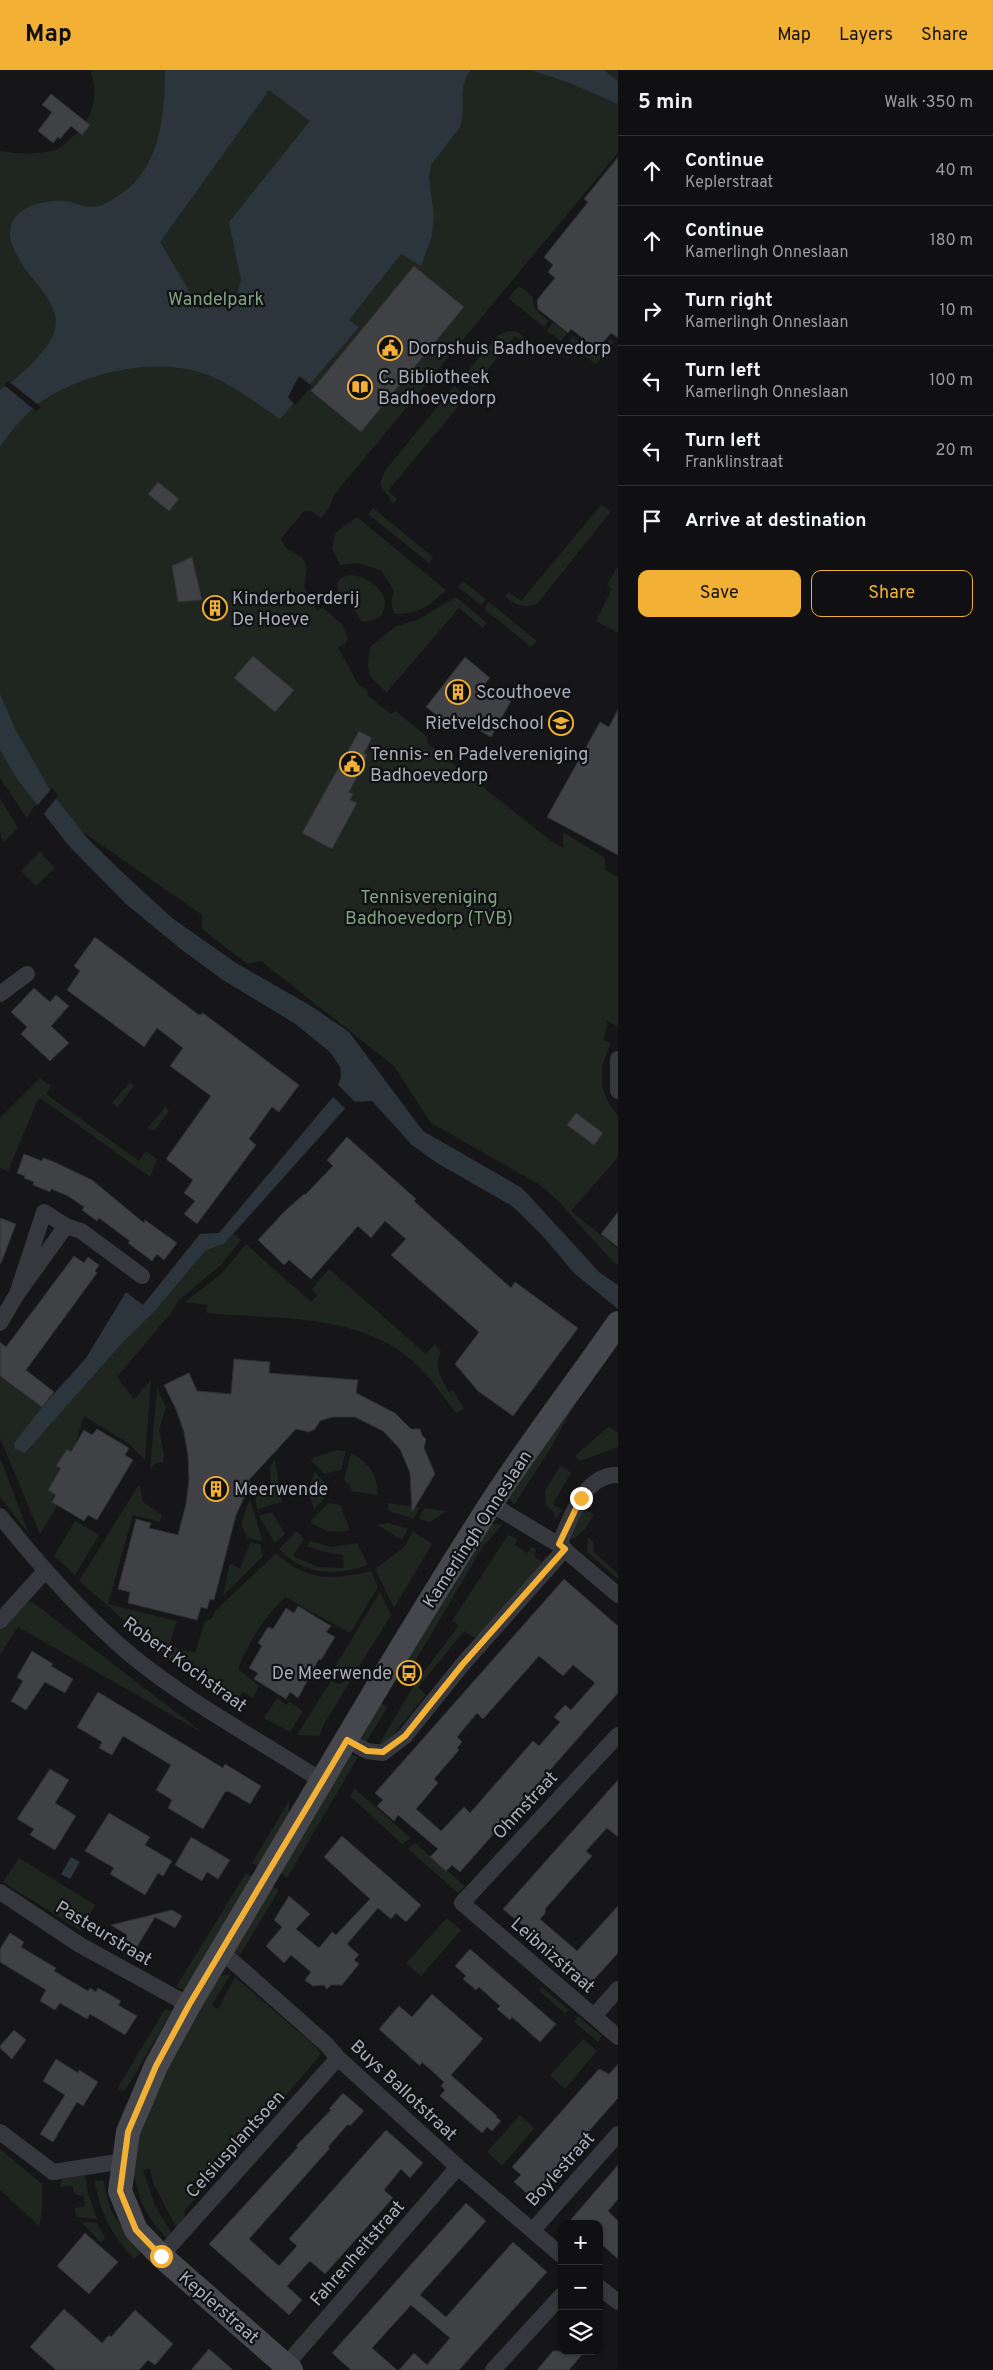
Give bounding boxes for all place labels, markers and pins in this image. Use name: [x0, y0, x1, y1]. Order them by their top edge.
public building icon: Dorpshuis Badhoevedorp: [377, 335, 403, 361]
place label: Dorpshuis Badhoevedorp: [408, 338, 611, 361]
place label: C. Bibliotheek Badhoevedorp: [378, 367, 496, 411]
library icon: C. Bibliotheek Badhoevedorp: [347, 374, 373, 400]
place label: Kinderboerderij De Hoeve: [232, 588, 359, 632]
building icon: Kinderboerderij De Hoeve: [202, 595, 228, 621]
building icon: Scouthoeve: [445, 679, 471, 705]
place label: Scouthoeve: [476, 682, 571, 705]
school or university icon: Rietveldschool: [548, 710, 574, 736]
place label: Rietveldschool: [425, 713, 544, 736]
place label: Tennis- en Padelvereniging Badhoevedorp: [370, 744, 589, 788]
public building icon: Tennis- en Padelvereniging Badhoevedorp: [339, 751, 365, 777]
building icon: Meerwende: [203, 1476, 229, 1502]
place label: Meerwende: [234, 1479, 328, 1502]
bus stop icon: De Meerwende: [396, 1660, 422, 1686]
place label: De Meerwende: [272, 1663, 392, 1686]

